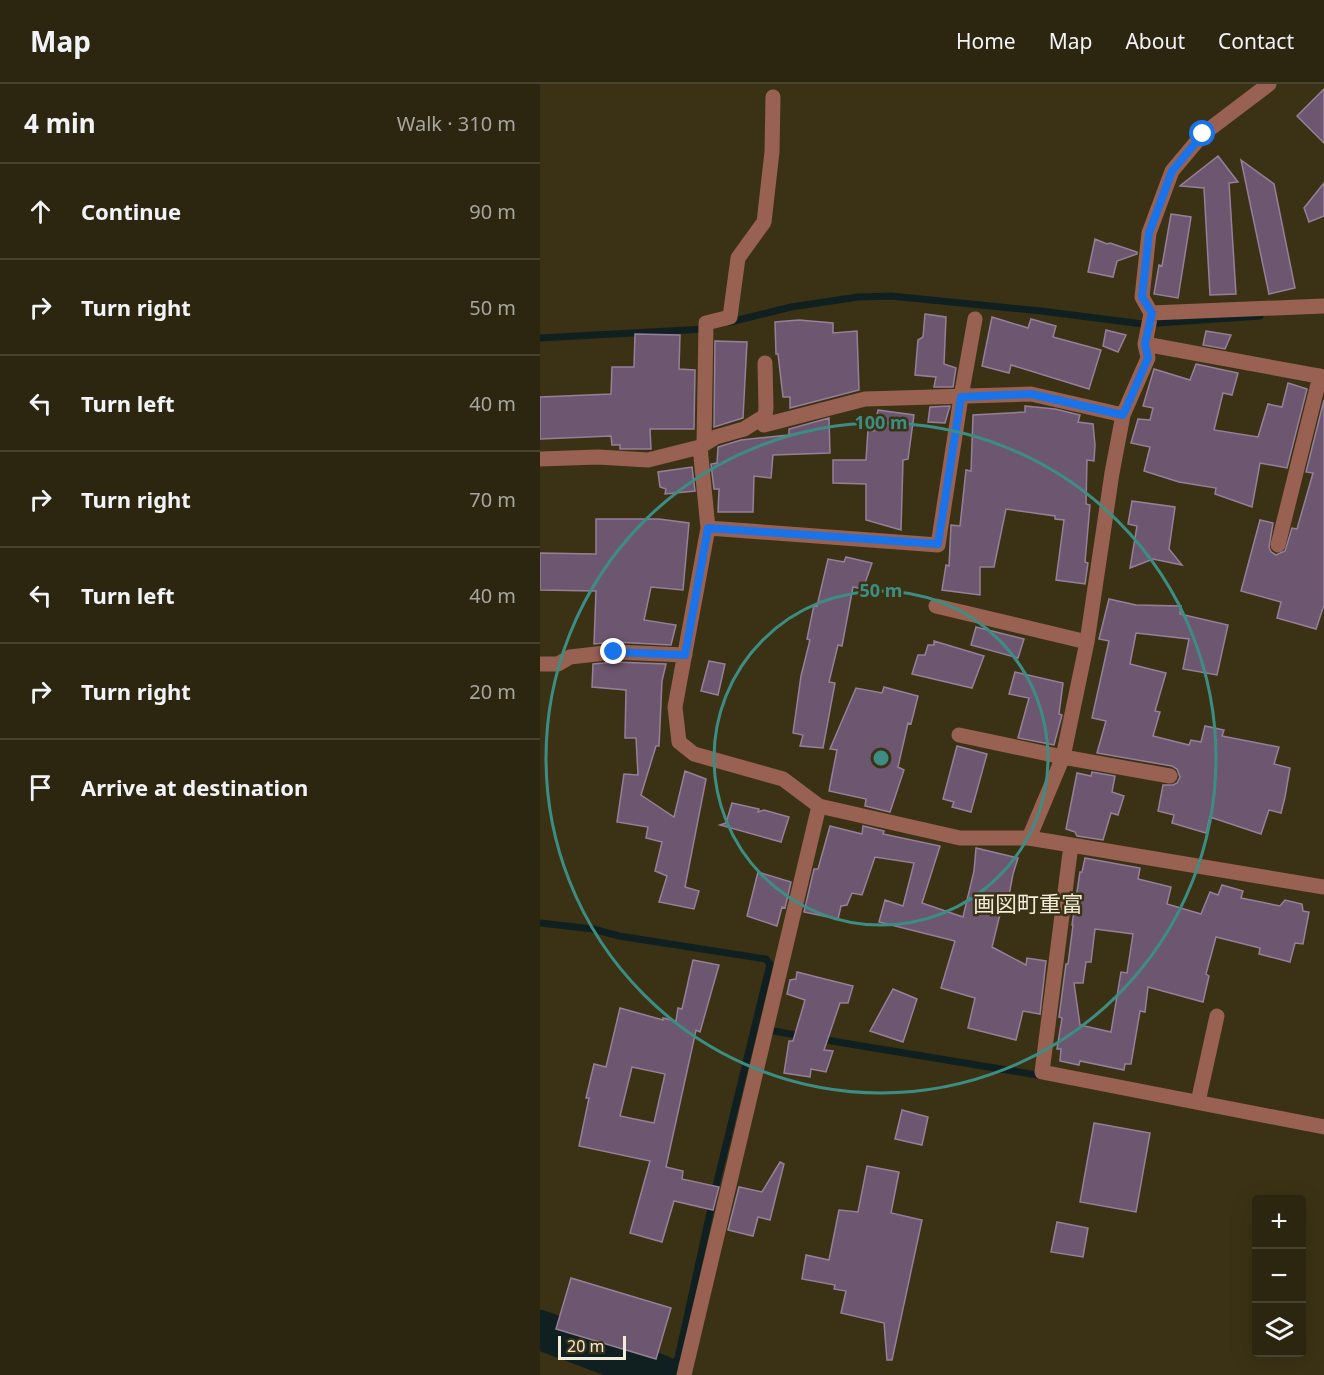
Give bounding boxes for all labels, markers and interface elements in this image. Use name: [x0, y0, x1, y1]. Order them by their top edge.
text: Map: [30, 22, 91, 60]
text: Home: [956, 27, 1016, 55]
text: Map: [1049, 27, 1092, 55]
text: About: [1125, 27, 1185, 55]
text: Contact: [1218, 27, 1294, 55]
text: 4 min: [24, 105, 96, 141]
text: Walk · 310 m: [397, 110, 516, 137]
route start: [1189, 120, 1215, 146]
icon: ahead: [24, 195, 57, 228]
text: Continue: [81, 196, 181, 226]
text: 90 m: [469, 198, 516, 225]
icon: right: [24, 291, 57, 324]
text: Turn right: [81, 292, 191, 322]
text: 50 m: [469, 294, 516, 321]
icon: left: [24, 387, 57, 420]
text: Turn left: [81, 388, 175, 418]
text: 40 m: [469, 390, 516, 417]
text: 100 m: [854, 410, 908, 434]
icon: right: [24, 483, 57, 516]
text: Turn right: [81, 484, 191, 514]
text: 70 m: [469, 486, 516, 513]
text: 50 m: [860, 578, 902, 602]
icon: left: [24, 579, 57, 612]
text: Turn left: [81, 580, 175, 610]
text: 40 m: [469, 582, 516, 609]
route end: [600, 638, 626, 664]
icon: right: [24, 675, 57, 708]
text: Turn right: [81, 676, 191, 706]
text: 20 m: [469, 678, 516, 705]
centre of rings: [871, 748, 891, 768]
icon: arrive: [24, 771, 57, 804]
text: Arrive at destination: [81, 772, 308, 802]
district label: 画図町重富: [973, 888, 1083, 918]
map controls: [1252, 1195, 1306, 1357]
button: +: [1252, 1195, 1306, 1249]
button: −: [1252, 1249, 1306, 1303]
button: layers: [1252, 1303, 1306, 1357]
scale bar: [558, 1333, 626, 1360]
text: 20 m: [567, 1335, 604, 1357]

